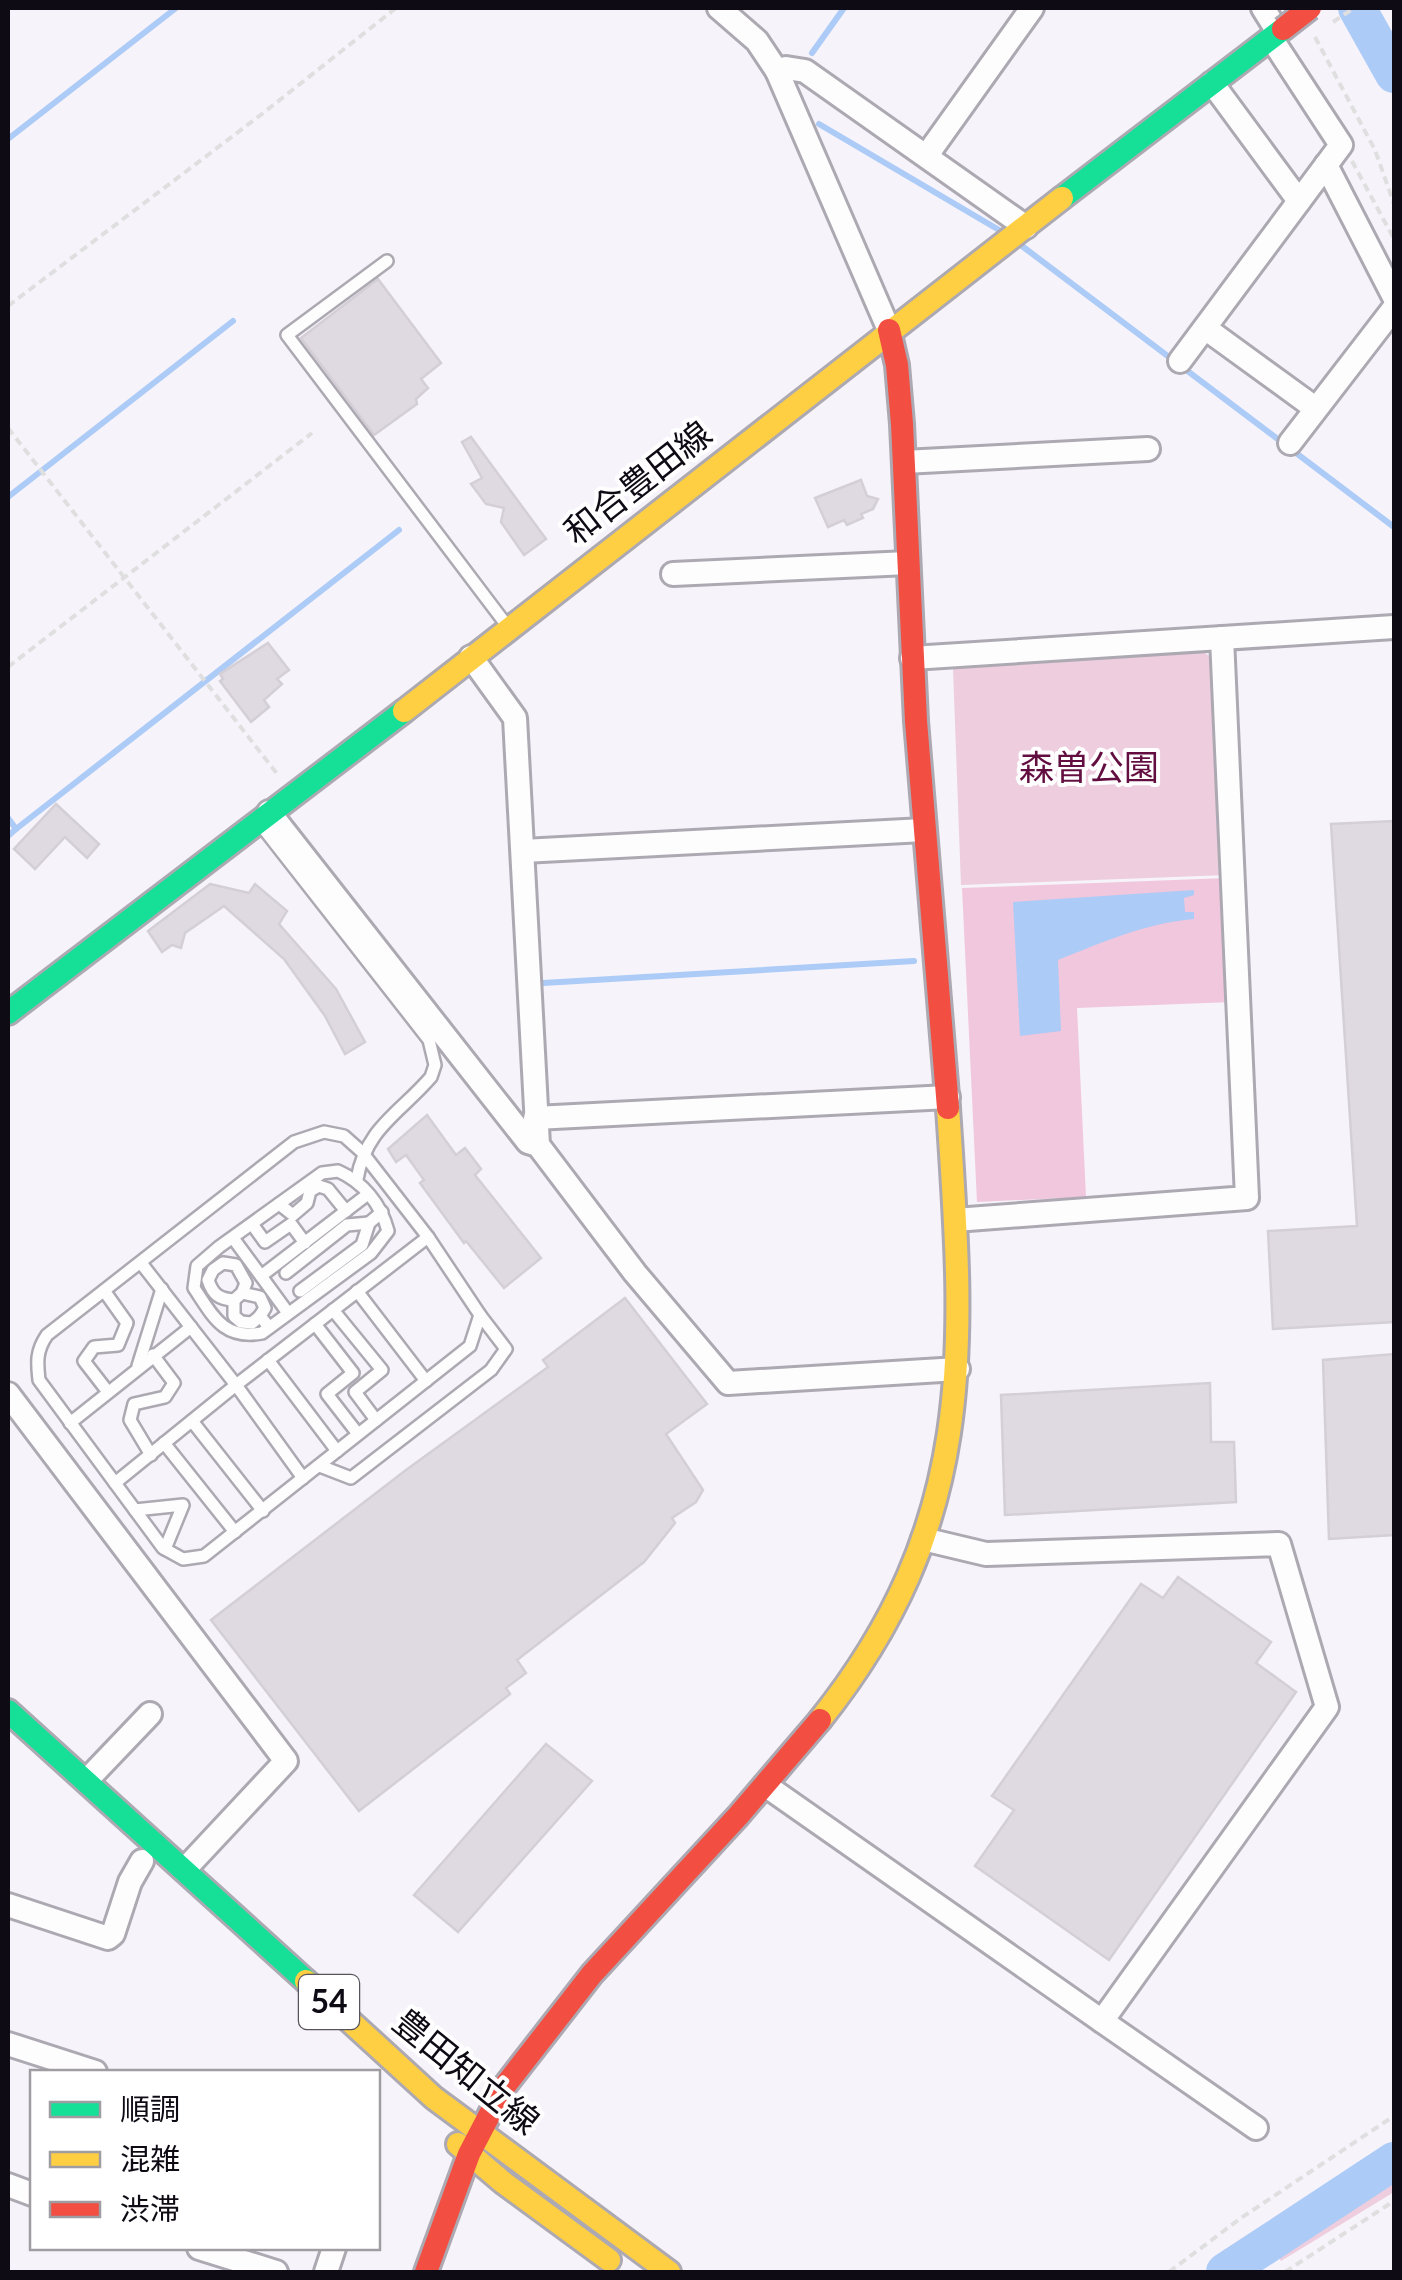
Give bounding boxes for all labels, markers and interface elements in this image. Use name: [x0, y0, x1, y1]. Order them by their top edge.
street label: 和合豊田線: [555, 411, 719, 552]
park label: 森曽公園: [1019, 745, 1159, 787]
road number: 54: [299, 1975, 359, 2029]
street label: 豊田知立線: [386, 1999, 548, 2142]
legend: [30, 2070, 380, 2250]
text: 順調: [120, 2090, 180, 2126]
text: 混雑: [120, 2140, 180, 2176]
text: 渋滞: [120, 2190, 180, 2226]

